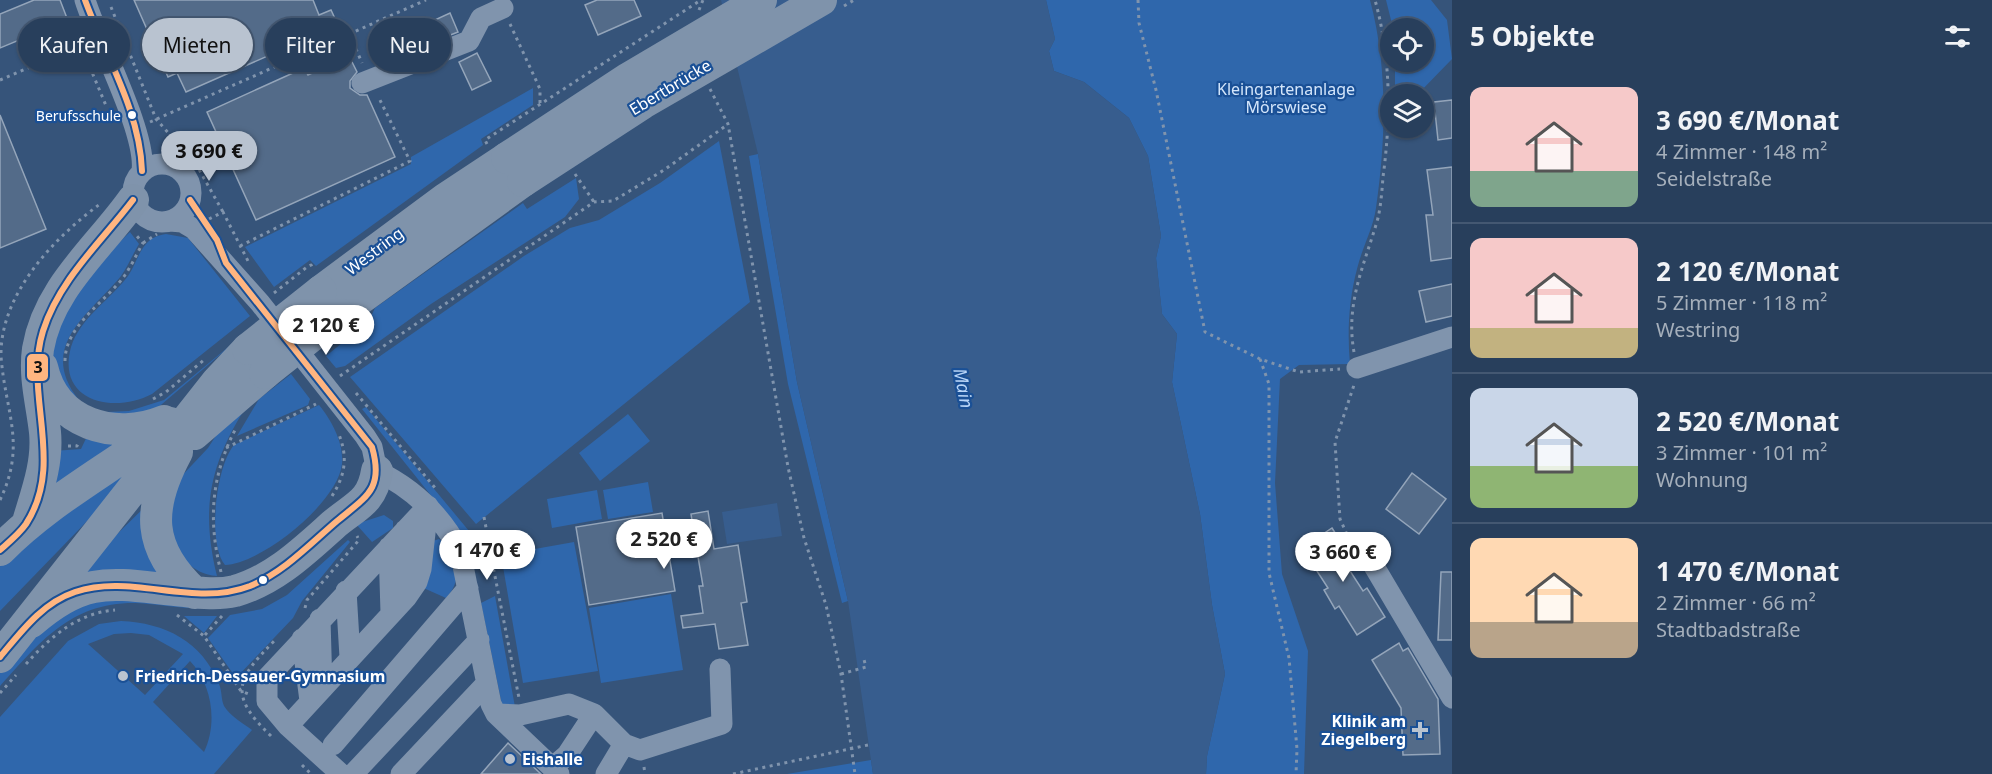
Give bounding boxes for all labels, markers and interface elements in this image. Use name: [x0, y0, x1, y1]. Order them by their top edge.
chip: Kaufen: [18, 18, 130, 72]
chip: Mieten: [142, 18, 253, 72]
chip: Filter: [265, 18, 356, 72]
chip: Neu: [368, 18, 451, 72]
map controls: [1380, 18, 1434, 138]
button: locate: [1380, 18, 1434, 72]
text: 5 Objekte: [1470, 18, 1595, 54]
icon: filters: [1941, 20, 1974, 53]
street label: Ebertbrücke: [625, 54, 715, 120]
park label: Kleingartenanlage Mörswiese: [1217, 78, 1355, 118]
button: layers: [1380, 84, 1434, 138]
text: 3 690 €/Monat: [1656, 102, 1839, 138]
place label: Berufsschule: [36, 106, 121, 125]
marker: Berufsschule: [126, 109, 138, 121]
icon: home: [1518, 111, 1590, 183]
pin: 3 690 €: [154, 131, 264, 182]
text: 3 690 €: [175, 137, 243, 164]
text: 4 Zimmer · 148 m²: [1656, 138, 1827, 165]
text: Seidelstraße: [1656, 165, 1772, 192]
street label: Westring: [340, 222, 408, 280]
text: 2 120 €/Monat: [1656, 253, 1839, 289]
icon: home: [1518, 262, 1590, 334]
text: 5 Zimmer · 118 m²: [1656, 289, 1827, 316]
pin: 2 120 €: [271, 305, 381, 356]
text: 2 120 €: [292, 311, 360, 338]
text: Westring: [1656, 316, 1740, 343]
line badge: 3: [26, 353, 49, 382]
text: 3: [33, 356, 43, 378]
water label: Main: [948, 366, 980, 410]
text: 2 520 €/Monat: [1656, 403, 1839, 439]
icon: home: [1518, 412, 1590, 484]
text: 3 Zimmer · 101 m²: [1656, 439, 1827, 466]
text: Wohnung: [1656, 466, 1748, 493]
pin: 2 520 €: [609, 519, 719, 570]
text: 2 520 €: [630, 525, 698, 552]
pin: 1 470 €: [432, 530, 542, 581]
pin: 3 660 €: [1288, 532, 1398, 583]
text: 1 470 €: [453, 536, 521, 563]
text: 3 660 €: [1309, 538, 1377, 565]
text: 1 470 €/Monat: [1656, 553, 1839, 589]
icon: home: [1518, 562, 1590, 634]
unlabelled marker: [257, 574, 269, 586]
text: 2 Zimmer · 66 m²: [1656, 589, 1816, 616]
text: Stadtbadstraße: [1656, 616, 1801, 643]
place label: Friedrich-Dessauer-Gymnasium: [135, 665, 385, 687]
marker: Friedrich-Dessauer-Gymnasium: [116, 669, 130, 683]
place label: Klinik am Ziegelberg: [1321, 710, 1406, 750]
marker: Klinik am Ziegelberg: [1411, 721, 1429, 739]
place label: Eishalle: [522, 748, 583, 770]
marker: Eishalle: [503, 752, 517, 766]

